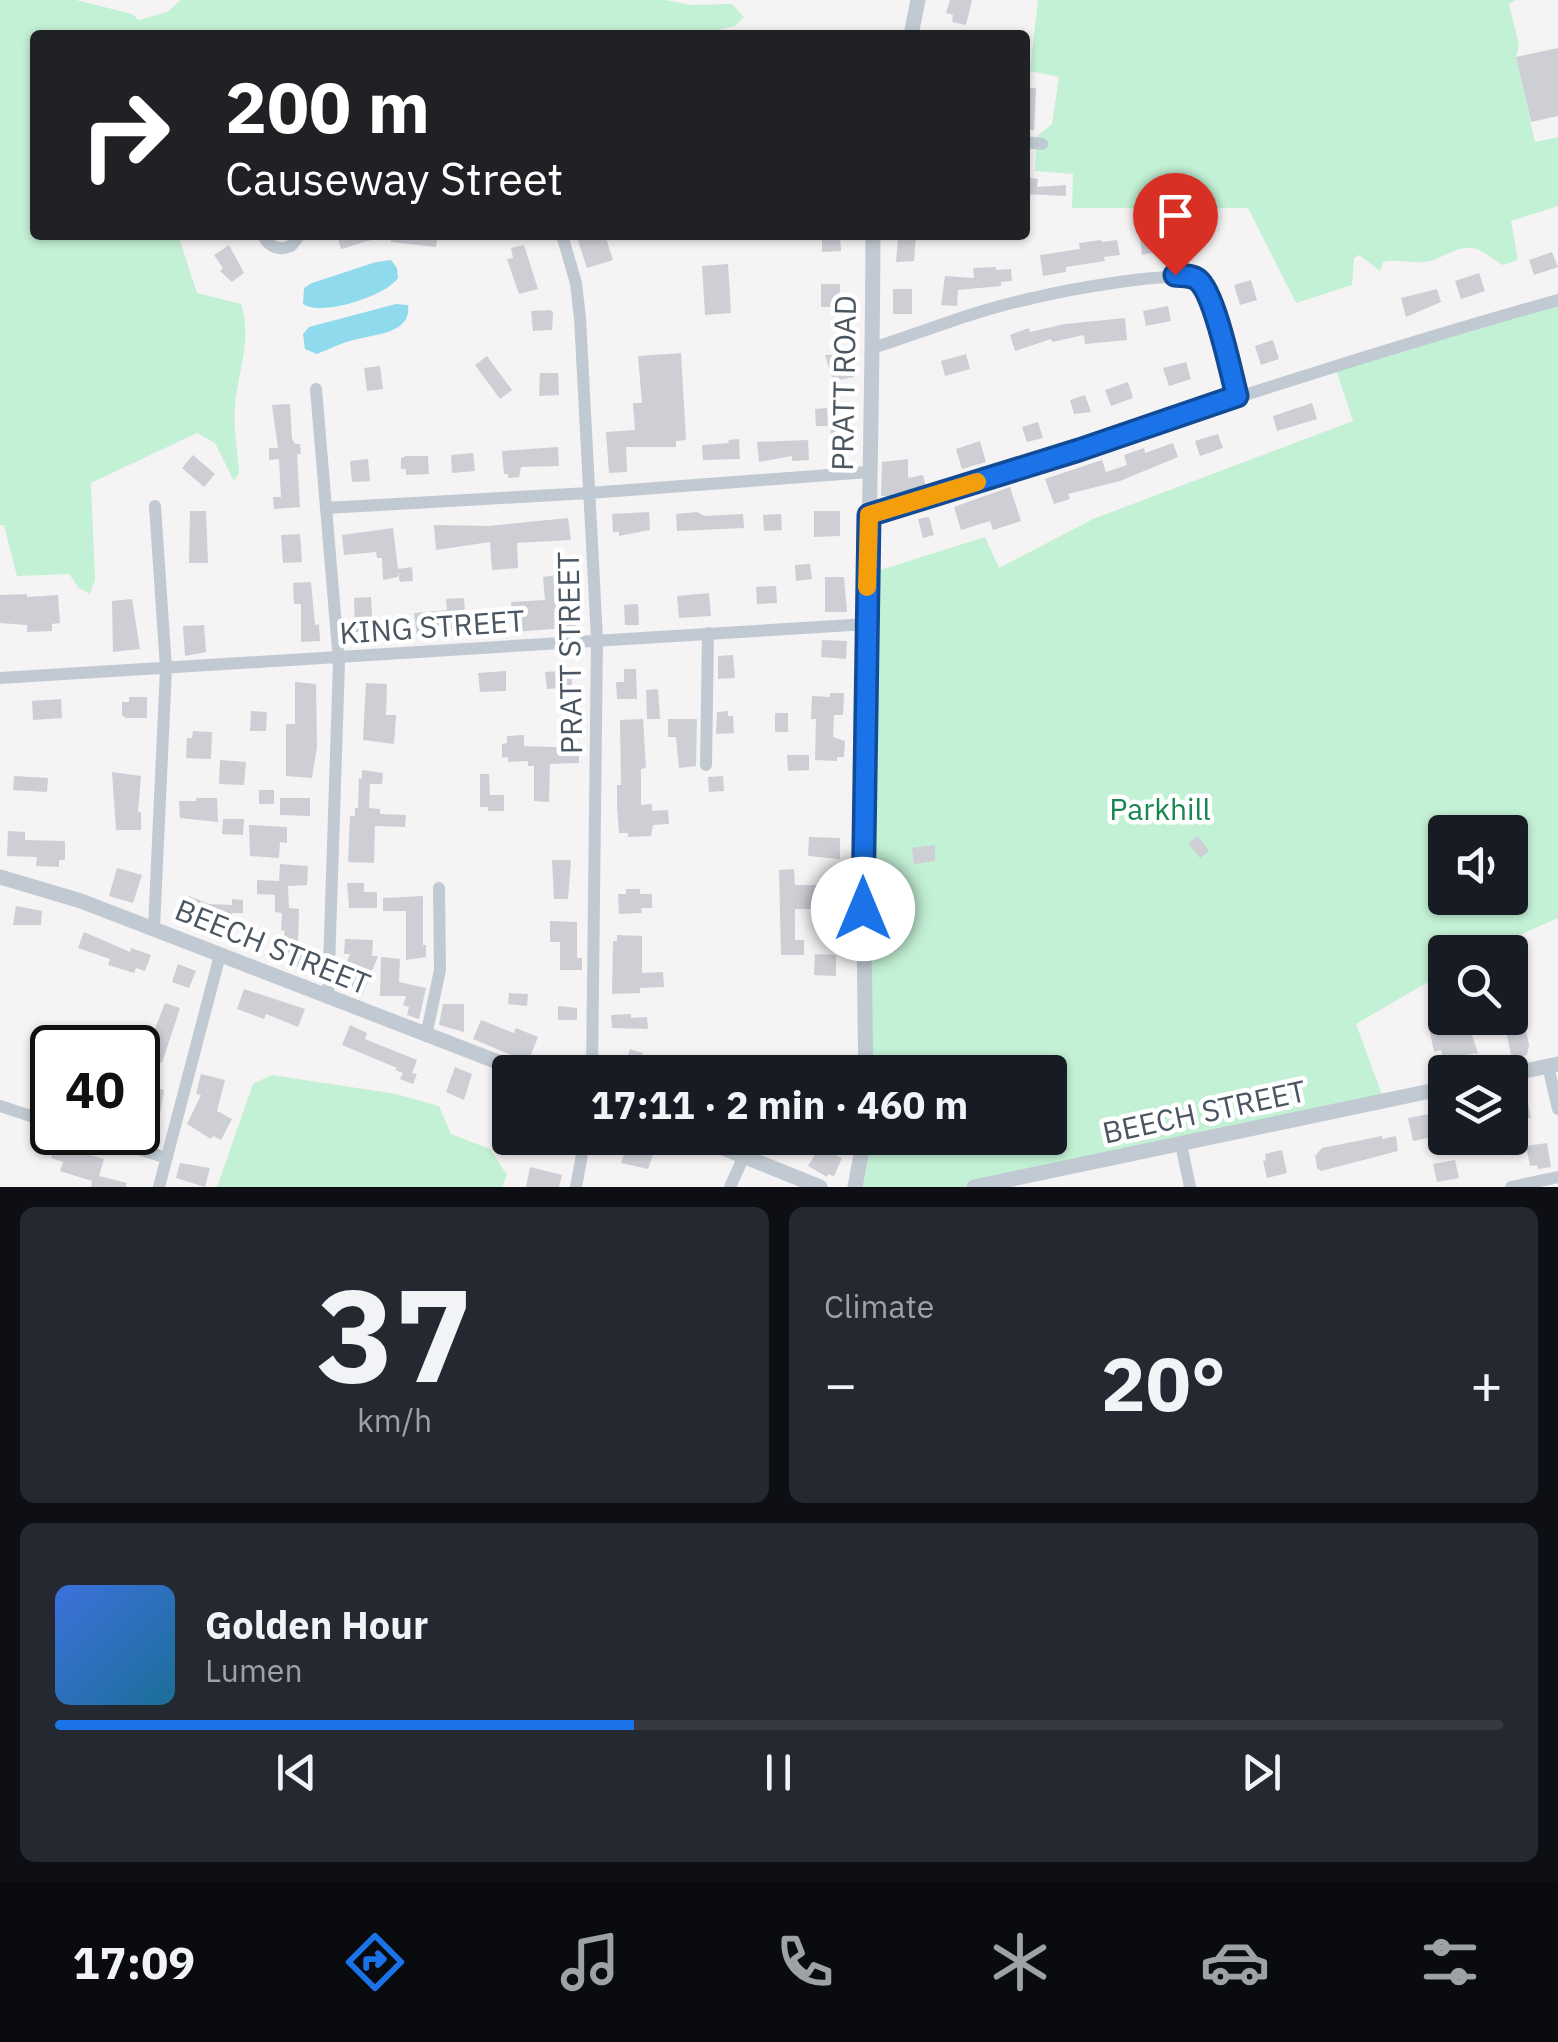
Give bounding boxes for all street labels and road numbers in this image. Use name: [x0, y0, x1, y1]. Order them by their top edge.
street label: PRATT ROAD: [822, 295, 864, 471]
street label: PRATT STREET: [548, 552, 590, 754]
street label: KING STREET: [338, 600, 526, 652]
street label: BEECH STREET: [170, 889, 376, 1003]
street label: BEECH STREET: [1099, 1070, 1309, 1152]

